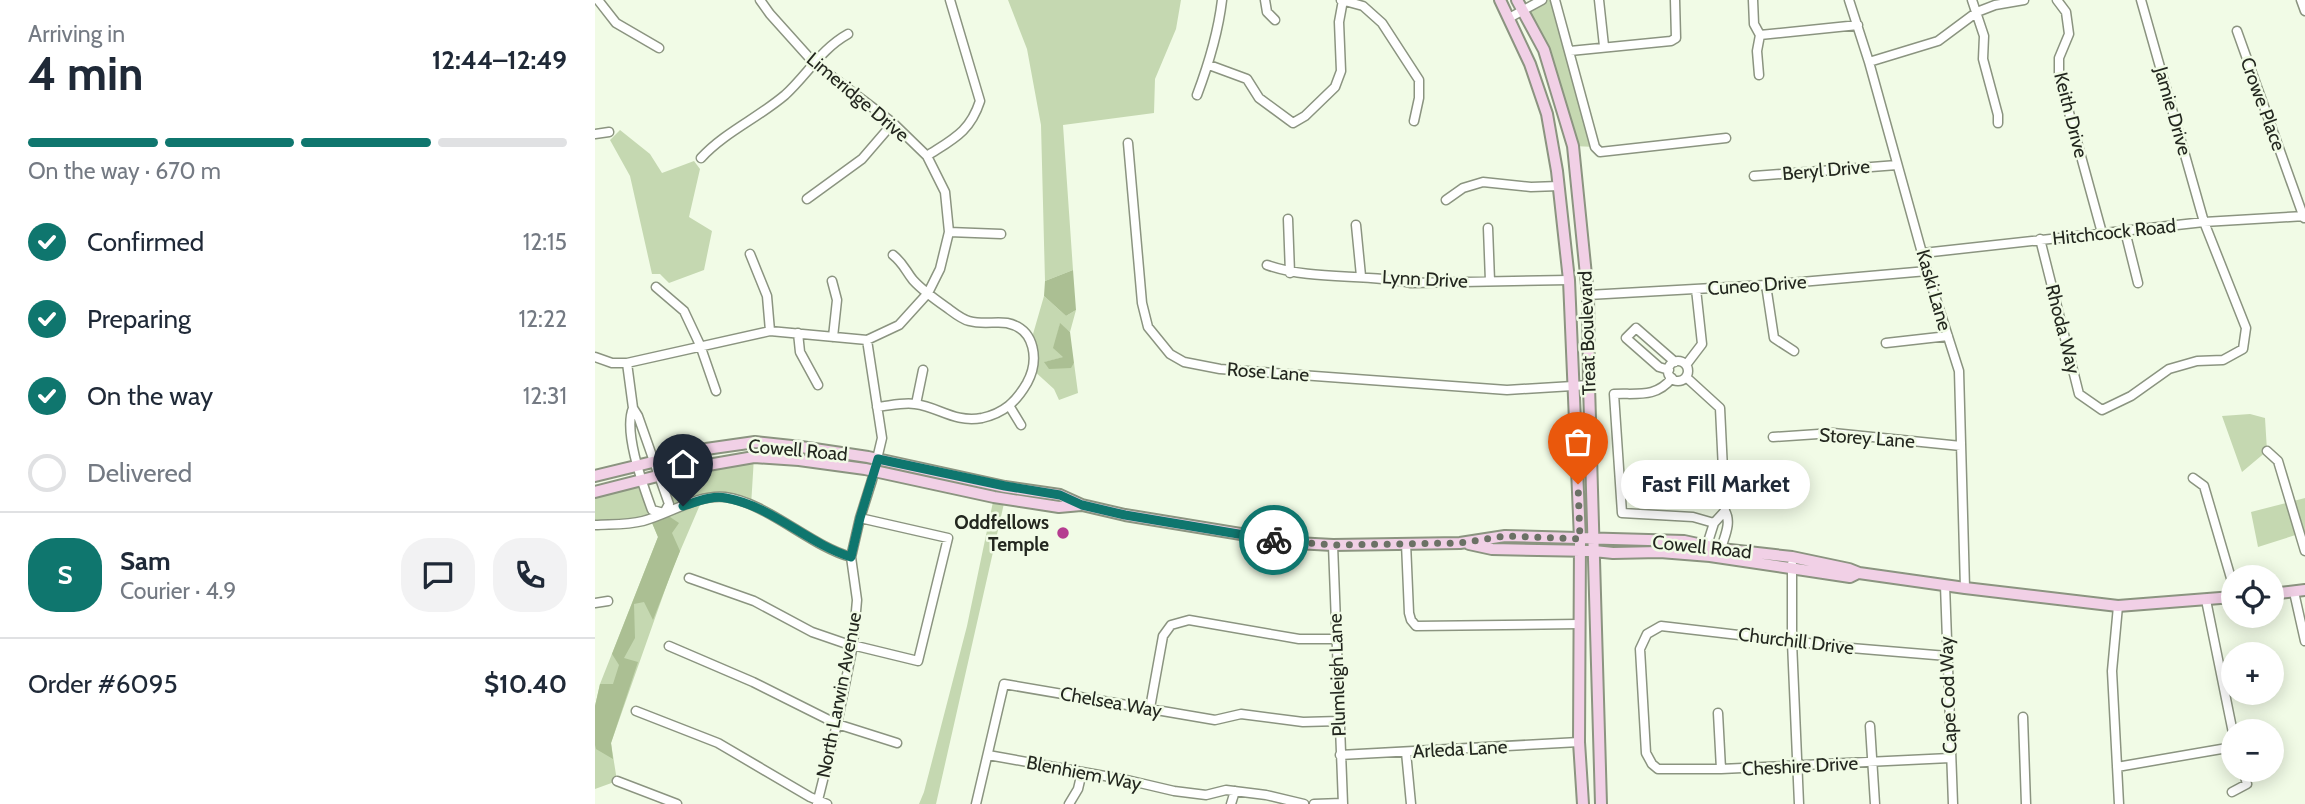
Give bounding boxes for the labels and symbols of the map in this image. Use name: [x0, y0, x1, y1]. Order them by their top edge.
street label: Limeridge Drive: [802, 47, 914, 147]
street label: Crowe Place: [2235, 54, 2291, 154]
street label: Jamie Drive: [2149, 63, 2197, 158]
street label: Keith Drive: [2049, 70, 2093, 160]
street label: Beryl Drive: [1781, 155, 1871, 185]
street label: Hitchcock Road: [2051, 214, 2177, 250]
street label: Kaski Lane: [1911, 247, 1957, 334]
street label: Lynn Drive: [1382, 265, 1469, 293]
street label: Cuneo Drive: [1707, 270, 1807, 300]
street label: Treat Boulevard: [1573, 271, 1601, 395]
street label: Rhoda Way: [2041, 282, 2085, 377]
street label: Rose Lane: [1226, 358, 1310, 386]
pin: [1548, 412, 1608, 484]
street label: Storey Lane: [1818, 423, 1916, 453]
pin: [653, 434, 713, 506]
street label: Cowell Road: [747, 434, 849, 466]
callout: Fast Fill Market: [1620, 460, 1809, 508]
courier: [1239, 505, 1309, 575]
place label: Oddfellows Temple: [954, 511, 1049, 556]
marker: Oddfellows Temple: [1055, 525, 1071, 541]
street label: Cowell Road: [1651, 530, 1753, 564]
street label: North Larwin Avenue: [812, 610, 866, 780]
street label: Plumleigh Lane: [1323, 613, 1351, 737]
street label: Churchill Drive: [1737, 622, 1855, 660]
street label: Cape Cod Way: [1934, 635, 1962, 754]
street label: Chelsea Way: [1058, 682, 1164, 722]
street label: Arleda Lane: [1412, 735, 1508, 763]
street label: Blenhiem Way: [1025, 751, 1144, 795]
street label: Cheshire Drive: [1741, 751, 1859, 781]

